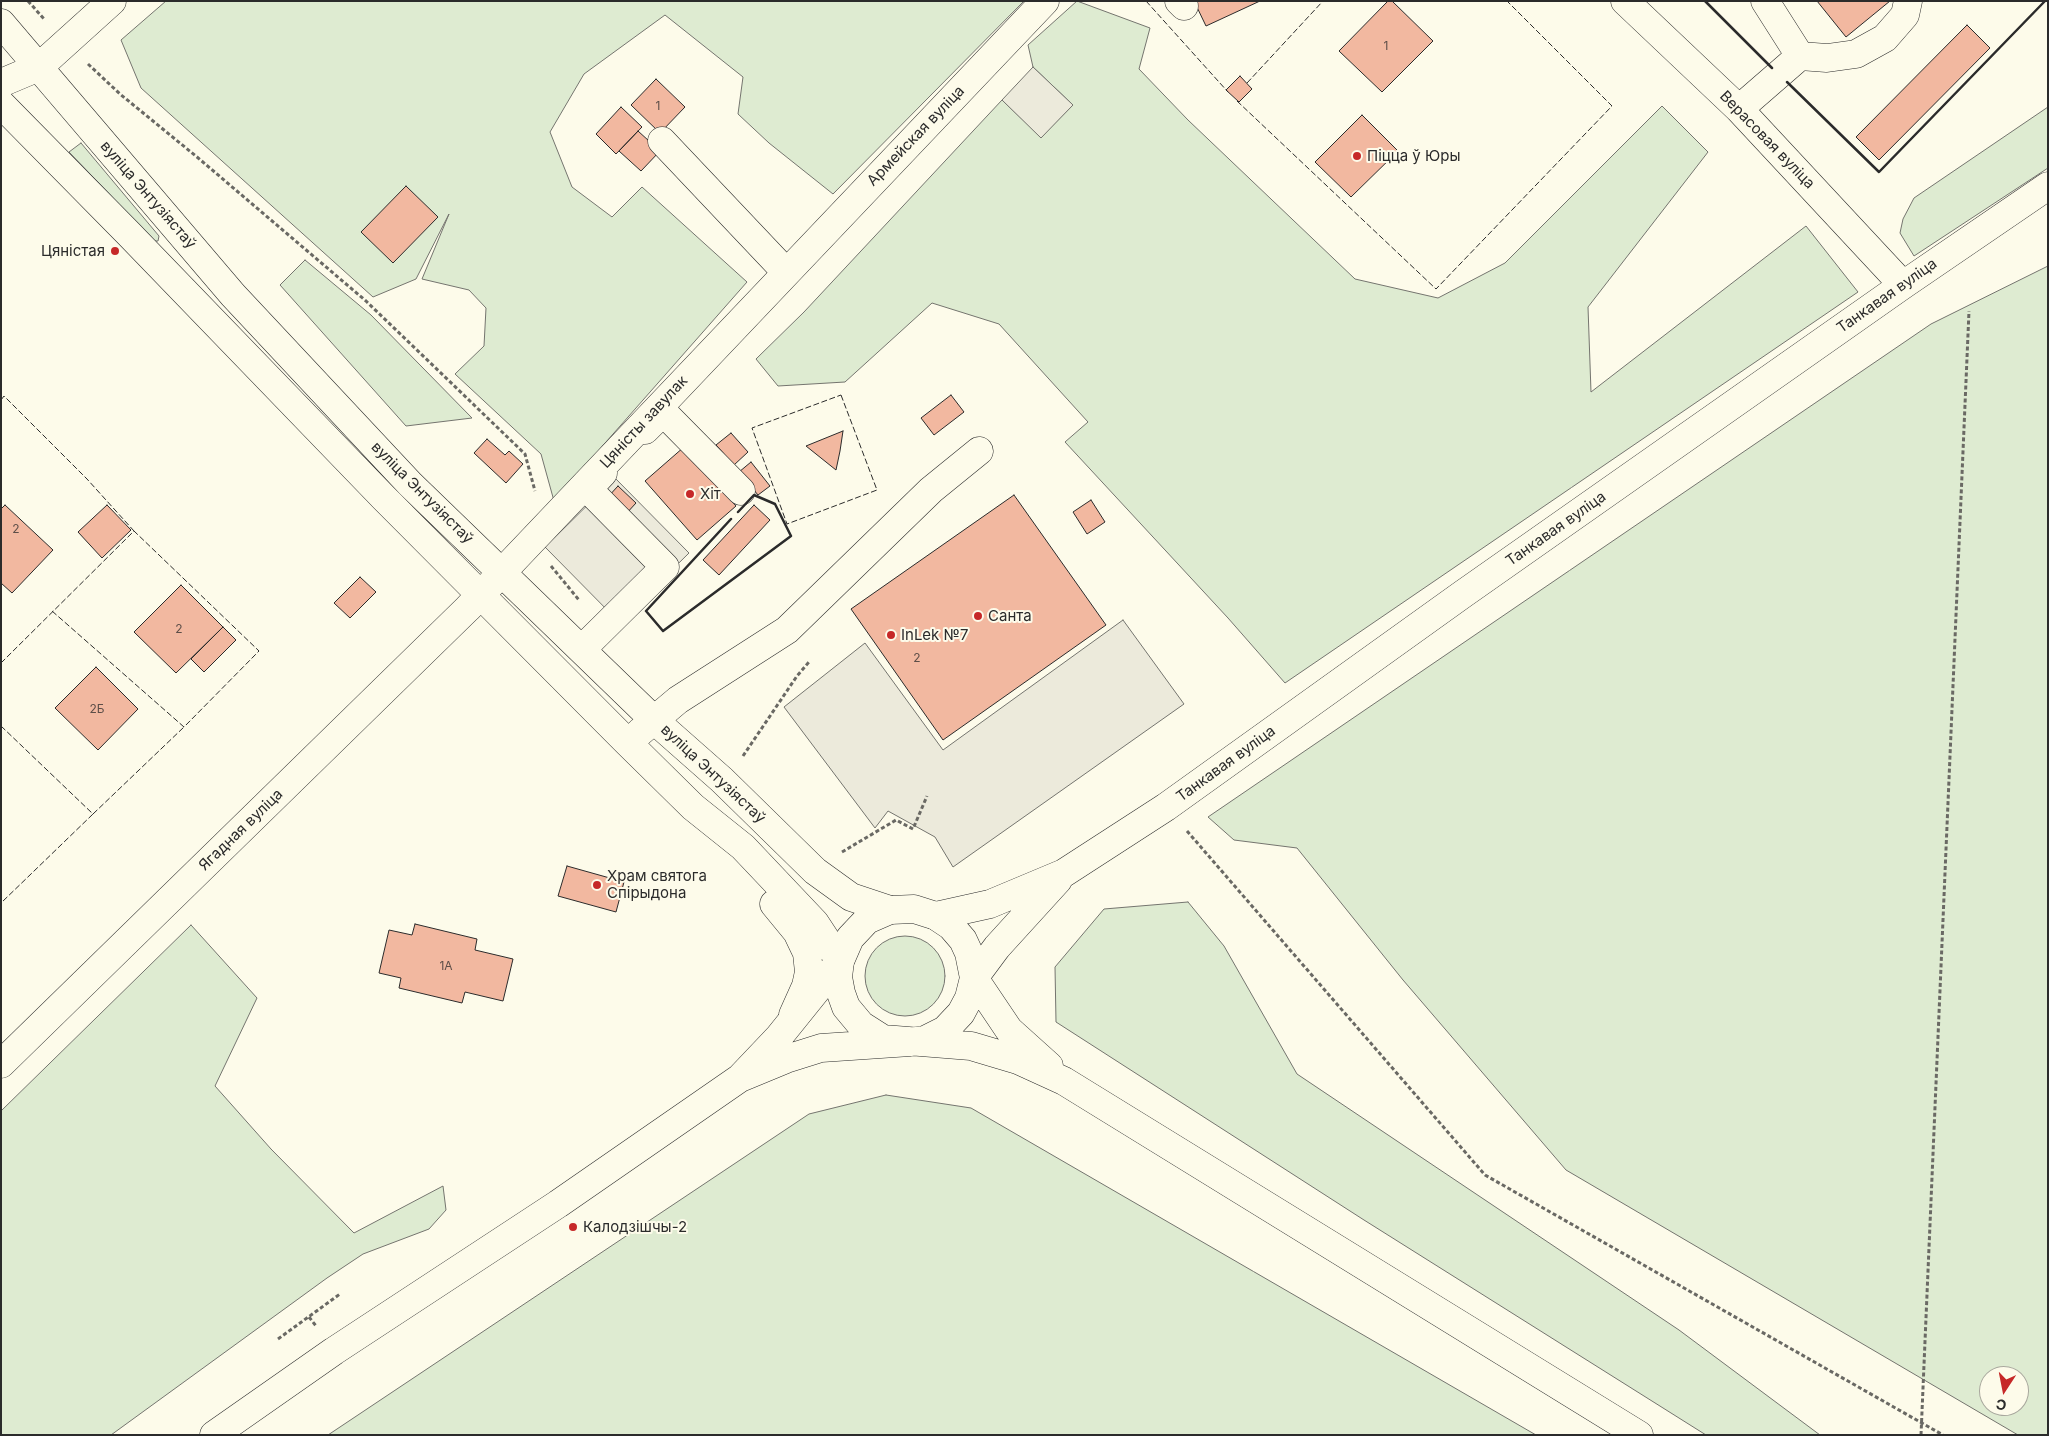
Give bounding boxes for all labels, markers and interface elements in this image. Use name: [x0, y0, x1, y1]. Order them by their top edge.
house number: 1: [1384, 39, 1388, 53]
street label: Армейская вуліца: [864, 82, 968, 190]
street label: Верасовая вуліца: [1716, 87, 1818, 193]
house number: 1: [656, 99, 660, 113]
street label: вуліца Энтузіястаў: [96, 137, 200, 253]
place label: Піцца ў Юры: [1367, 147, 1460, 165]
marker: Піцца ў Юры: [1351, 150, 1363, 162]
place label: Цяністая: [41, 242, 105, 260]
marker: Цяністая: [109, 245, 121, 257]
street label: Танкавая вуліца: [1834, 255, 1940, 337]
street label: Цяністы завулак: [597, 372, 691, 472]
street label: вуліца Энтузіястаў: [367, 438, 477, 548]
place label: Хіт: [700, 485, 721, 503]
marker: Хіт: [684, 488, 696, 500]
street label: Танкавая вуліца: [1503, 488, 1609, 570]
house number: 2: [12, 522, 20, 536]
place label: Санта: [988, 607, 1032, 625]
marker: Санта: [972, 610, 984, 622]
house number: 2: [175, 622, 183, 636]
place label: InLek №7: [901, 626, 968, 644]
marker: InLek №7: [885, 629, 897, 641]
house number: 2: [913, 651, 921, 665]
house number: 2Б: [89, 702, 105, 716]
street label: вуліца Энтузіястаў: [657, 721, 769, 827]
street label: Танкавая вуліца: [1173, 722, 1279, 806]
street label: Ягадная вуліца: [195, 785, 287, 875]
place label: Храм святога Спірыдона: [607, 867, 707, 902]
marker: Храм святога Спірыдона: [591, 879, 603, 891]
house number: 1А: [439, 959, 453, 973]
place label: Калодзішчы-2: [583, 1218, 687, 1236]
marker: Калодзішчы-2: [567, 1221, 579, 1233]
north arrow: [1979, 1366, 2029, 1416]
text: С: [1995, 1396, 2008, 1415]

